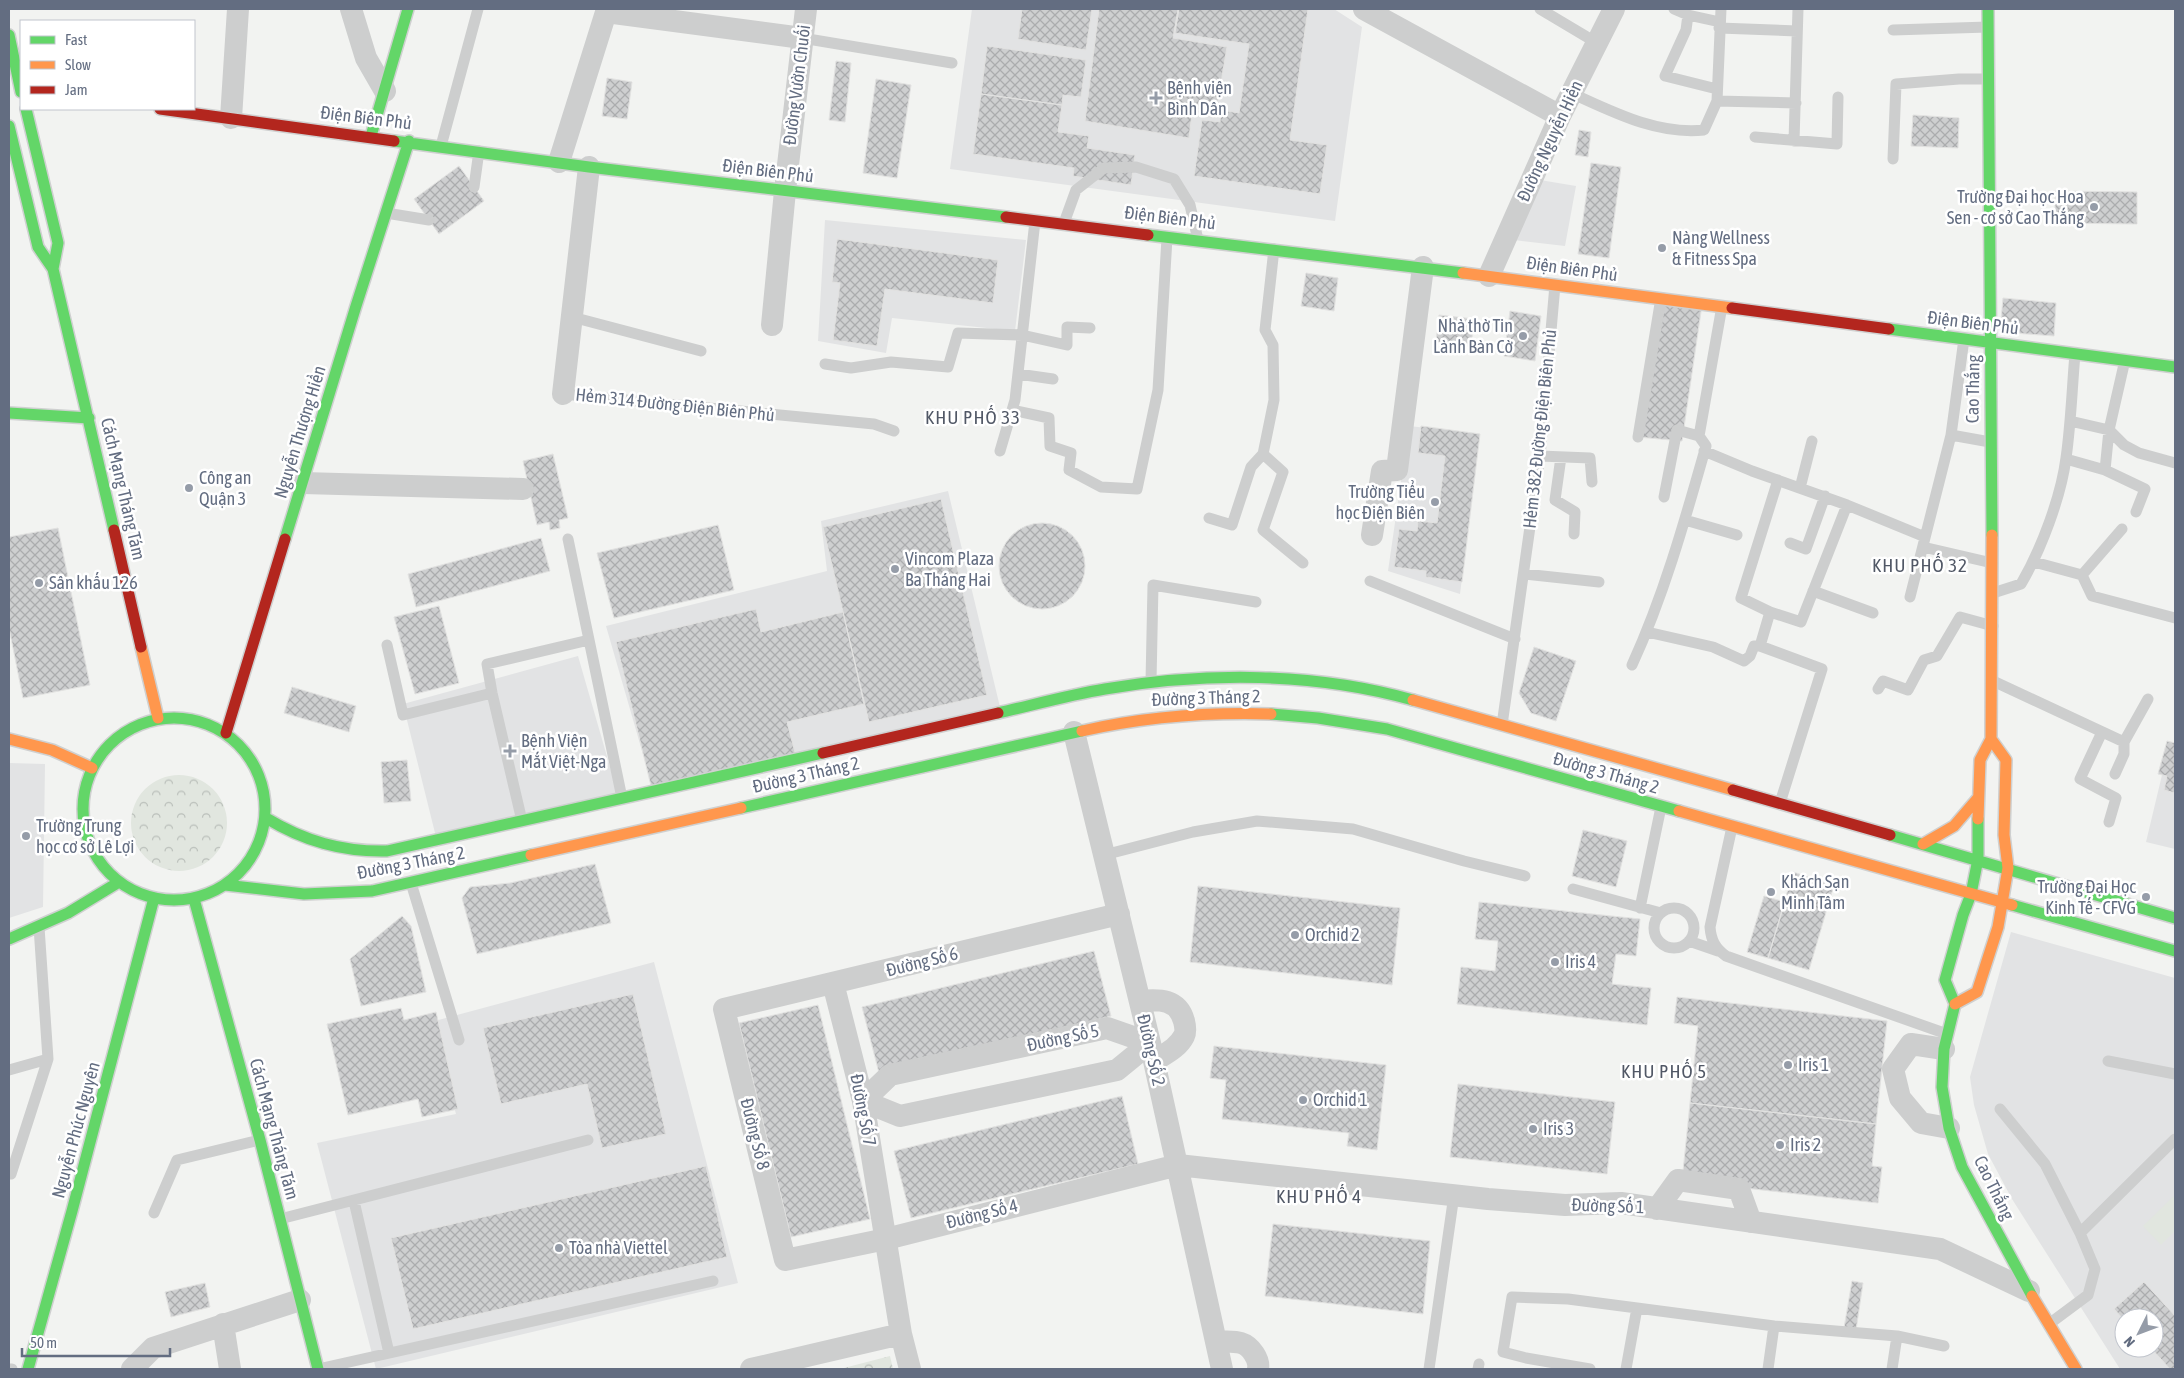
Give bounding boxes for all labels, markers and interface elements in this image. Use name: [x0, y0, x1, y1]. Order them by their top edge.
legend: [20, 20, 195, 110]
street label: Đường Vườn Chuối: [778, 23, 814, 146]
text: Fast: [65, 31, 87, 48]
text: Slow: [65, 56, 91, 73]
street label: Đường Nguyễn Hiền: [1511, 76, 1587, 205]
place label: Bệnh viện Bình Dân: [1167, 77, 1232, 119]
text: Jam: [65, 81, 88, 98]
marker: Bệnh viện Bình Dân: [1149, 91, 1163, 105]
street label: Điện Biên Phủ: [319, 101, 413, 134]
street label: Điện Biên Phủ: [721, 154, 815, 187]
place label: Trường Đại học Hoa Sen - cơ sở Cao Thắng: [1947, 186, 2084, 228]
street label: Điện Biên Phủ: [1123, 201, 1217, 234]
marker: Trường Đại học Hoa Sen - cơ sở Cao Thắng: [2088, 201, 2100, 213]
place label: Nàng Wellness & Fitness Spa: [1672, 227, 1770, 269]
marker: Nàng Wellness & Fitness Spa: [1656, 242, 1668, 254]
street label: Điện Biên Phủ: [1525, 252, 1619, 285]
street label: Điện Biên Phủ: [1926, 306, 2020, 339]
place label: Nhà thờ Tin Lành Bàn Cờ: [1433, 315, 1514, 357]
street label: Hẻm 382 Đường Điện Biên Phủ: [1519, 328, 1560, 529]
marker: Nhà thờ Tin Lành Bàn Cờ: [1517, 330, 1529, 342]
street label: Cao Thắng: [1961, 354, 1984, 423]
street label: Nguyễn Thượng Hiền: [268, 363, 330, 501]
street label: Hẻm 314 Đường Điện Biên Phủ: [575, 384, 776, 425]
district label: KHU PHỐ 33: [925, 405, 1021, 428]
street label: Cách Mạng Tháng Tám: [97, 416, 150, 562]
place label: Công an Quận 3: [199, 467, 252, 509]
place label: Trường Tiểu học Điện Biên: [1336, 480, 1425, 523]
marker: Công an Quận 3: [183, 482, 195, 494]
marker: Trường Tiểu học Điện Biên: [1429, 496, 1441, 508]
place label: Vincom Plaza Ba Tháng Hai: [905, 548, 994, 590]
district label: KHU PHỐ 32: [1872, 553, 1968, 576]
marker: Vincom Plaza Ba Tháng Hai: [889, 563, 901, 575]
place label: Sân khấu 126: [49, 571, 138, 593]
marker: Sân khấu 126: [33, 577, 45, 589]
street label: Đường 3 Tháng 2: [1151, 685, 1261, 710]
place label: Bệnh Viện Mắt Việt-Nga: [521, 730, 606, 772]
marker: Bệnh Viện Mắt Việt-Nga: [503, 744, 517, 758]
street label: Đường 3 Tháng 2: [1551, 747, 1661, 798]
street label: Đường 3 Tháng 2: [750, 752, 861, 797]
place label: Trường Trung học cơ sở Lê Lợi: [36, 815, 134, 857]
marker: Trường Trung học cơ sở Lê Lợi: [20, 830, 32, 842]
street label: Đường 3 Tháng 2: [355, 842, 466, 883]
place label: Khách Sạn Minh Tâm: [1781, 871, 1849, 913]
place label: Trường Đại Học Kinh Tế - CFVG: [2037, 876, 2136, 918]
marker: Khách Sạn Minh Tâm: [1765, 886, 1777, 898]
marker: Trường Đại Học Kinh Tế - CFVG: [2140, 891, 2152, 903]
place label: Orchid 2: [1305, 924, 1360, 945]
marker: Orchid 2: [1289, 929, 1301, 941]
street label: Đường Số 6: [884, 942, 960, 981]
place label: Iris 4: [1565, 951, 1596, 972]
marker: Iris 4: [1549, 956, 1561, 968]
street label: Đường Số 2: [1133, 1012, 1171, 1088]
street label: Đường Số 5: [1025, 1019, 1101, 1055]
place label: Iris 1: [1798, 1054, 1829, 1075]
street label: Cách Mạng Tháng Tám: [246, 1056, 303, 1202]
street label: Nguyễn Phúc Nguyên: [47, 1059, 104, 1200]
district label: KHU PHỐ 5: [1621, 1059, 1707, 1082]
marker: Iris 1: [1782, 1059, 1794, 1071]
street label: Đường Số 7: [846, 1072, 882, 1148]
place label: Orchid 1: [1313, 1089, 1368, 1110]
marker: Orchid 1: [1297, 1094, 1309, 1106]
street label: Đường Số 8: [736, 1096, 775, 1172]
place label: Iris 3: [1543, 1118, 1574, 1139]
marker: Iris 3: [1527, 1123, 1539, 1135]
place label: Iris 2: [1790, 1134, 1821, 1155]
marker: Iris 2: [1774, 1139, 1786, 1151]
street label: Cao Thắng: [1970, 1152, 2019, 1223]
district label: KHU PHỐ 4: [1276, 1184, 1362, 1207]
street label: Đường Số 1: [1571, 1193, 1645, 1217]
street label: Đường Số 4: [944, 1194, 1020, 1233]
place label: Tòa nhà Viettel: [569, 1237, 668, 1258]
marker: Tòa nhà Viettel: [553, 1242, 565, 1254]
north arrow: [2114, 1308, 2164, 1358]
scale bar: [22, 1326, 170, 1358]
text: N: [2121, 1333, 2138, 1350]
text: 50 m: [30, 1334, 57, 1351]

